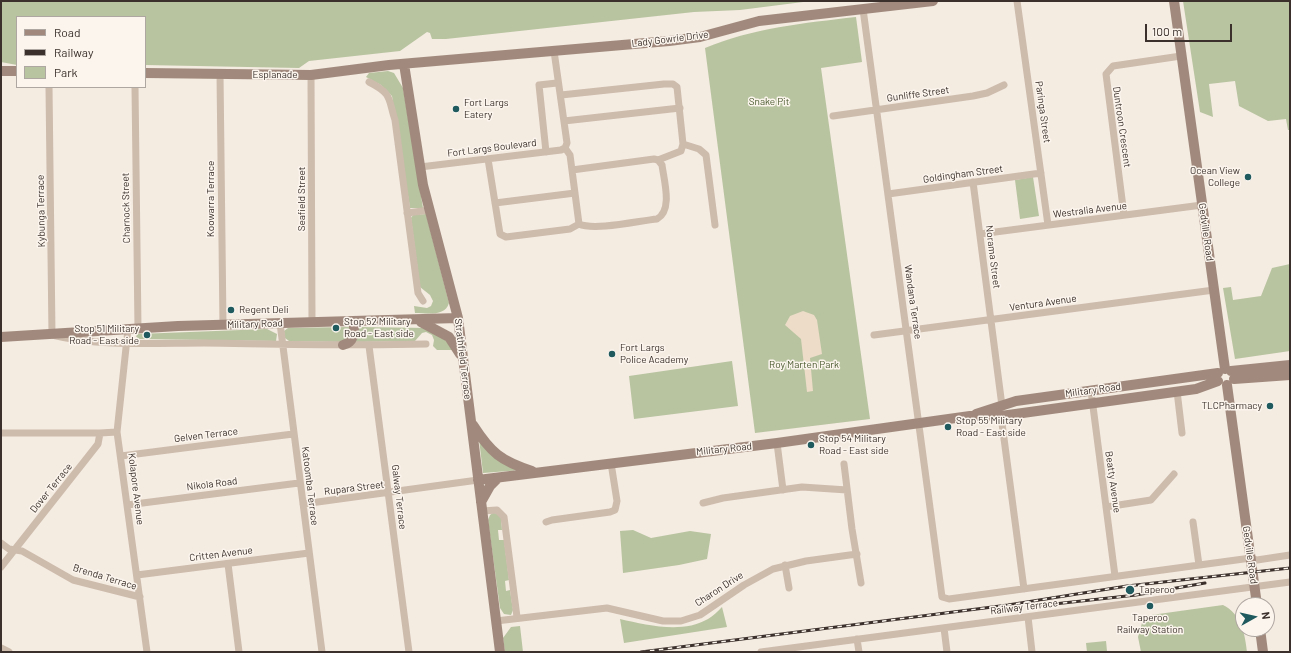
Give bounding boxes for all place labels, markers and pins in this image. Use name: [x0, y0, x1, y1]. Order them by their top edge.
place label: Fort Largs Eatery: [464, 97, 509, 120]
marker: Fort Largs Eatery: [451, 104, 461, 114]
place label: Ocean View College: [1190, 165, 1240, 188]
marker: Ocean View College: [1243, 172, 1253, 182]
place label: Regent Deli: [239, 304, 288, 316]
marker: Regent Deli: [226, 305, 236, 315]
place label: Stop 52 Military Road - East side: [344, 316, 414, 340]
place label: Stop 51 Military Road - East side: [69, 323, 139, 346]
marker: Stop 52 Military Road - East side: [331, 323, 341, 333]
marker: Stop 51 Military Road - East side: [142, 330, 152, 340]
place label: Fort Largs Police Academy: [620, 342, 688, 366]
marker: Fort Largs Police Academy: [607, 349, 617, 359]
place label: TLCPharmacy: [1201, 400, 1262, 412]
marker: TLCPharmacy: [1265, 401, 1275, 411]
place label: Stop 55 Military Road - East side: [956, 415, 1026, 438]
marker: Stop 55 Military Road - East side: [943, 422, 953, 432]
place label: Stop 54 Military Road - East side: [819, 433, 889, 456]
marker: Stop 54 Military Road - East side: [806, 440, 816, 450]
marker: Taperoo: [1124, 584, 1136, 596]
place label: Taperoo: [1139, 584, 1175, 596]
marker: Taperoo Railway Station: [1145, 601, 1155, 611]
place label: Taperoo Railway Station: [1117, 612, 1183, 636]

